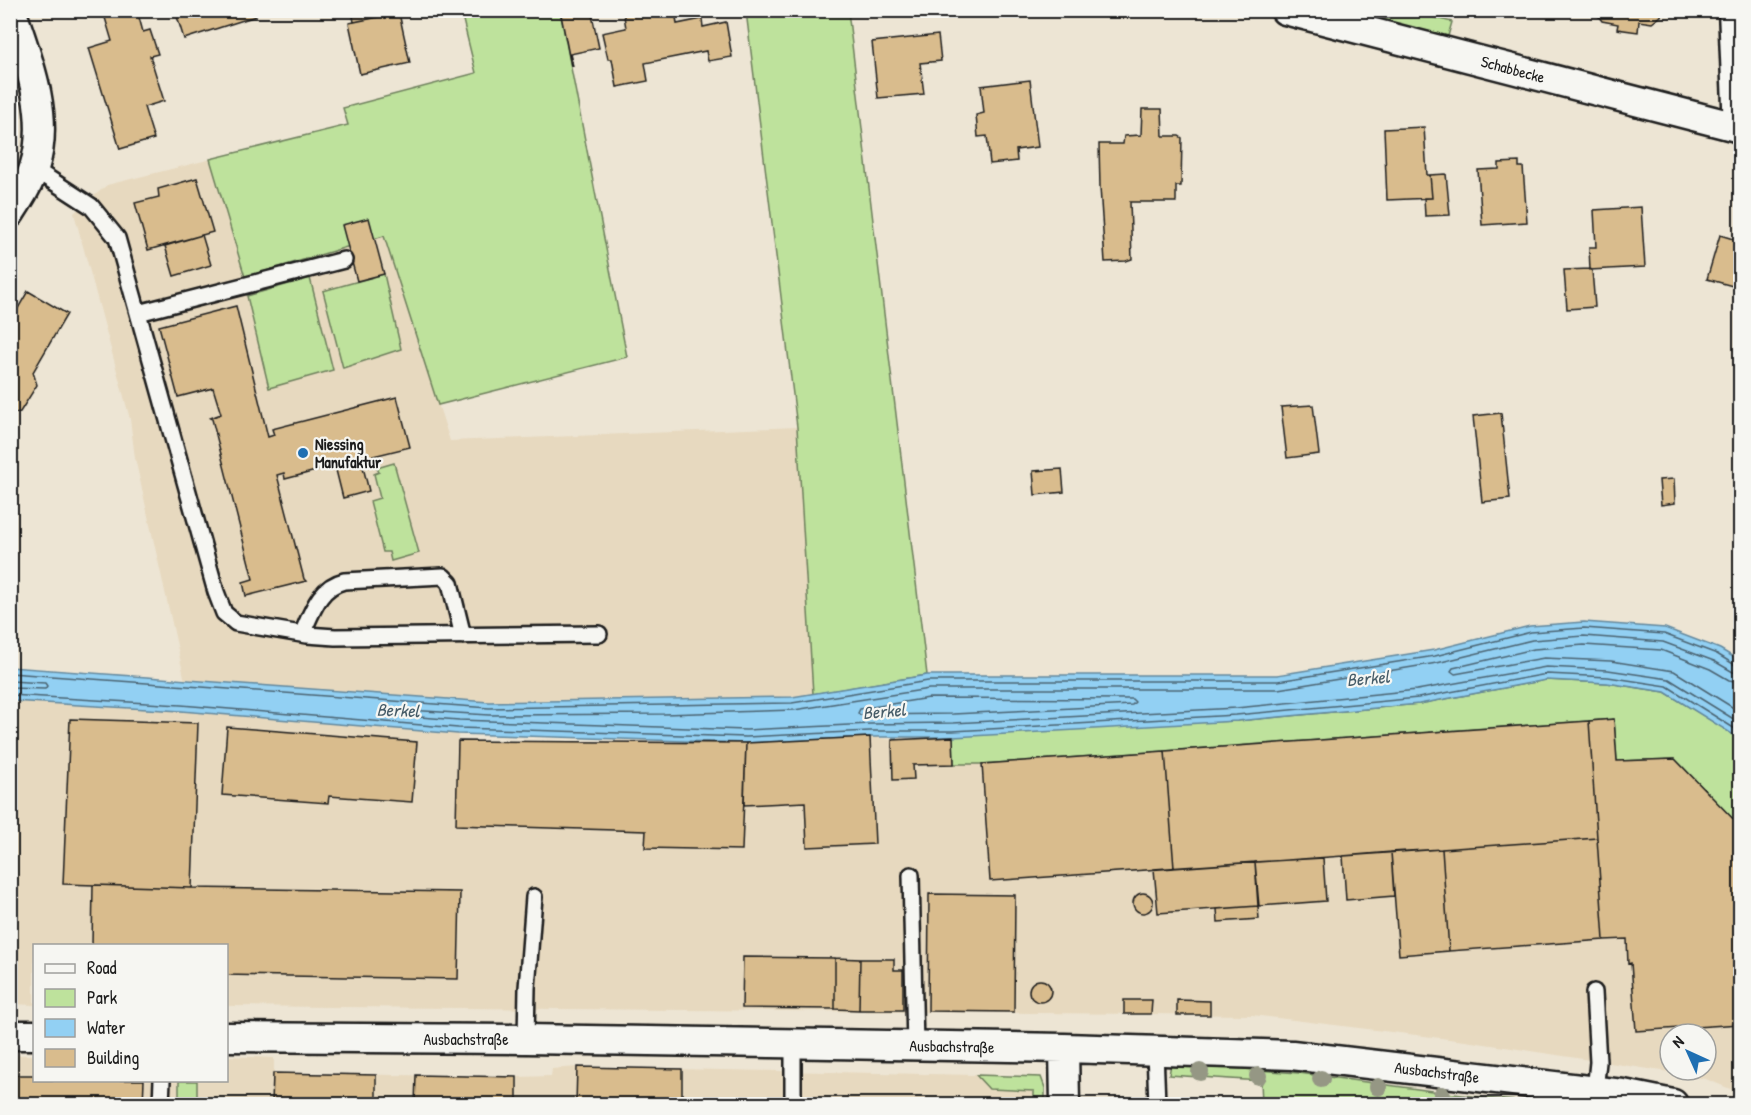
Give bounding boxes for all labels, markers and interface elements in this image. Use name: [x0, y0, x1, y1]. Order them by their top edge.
street label: Schabbecke: [1479, 50, 1548, 88]
place label: Niessing Manufaktur: [315, 433, 382, 473]
marker: Niessing Manufaktur: [296, 446, 310, 460]
water label: Berkel: [1346, 664, 1392, 692]
water label: Berkel: [376, 697, 421, 723]
water label: Berkel: [862, 697, 908, 725]
legend: [33, 944, 228, 1082]
text: Road: [87, 955, 117, 980]
text: Park: [87, 985, 118, 1010]
text: Water: [87, 1015, 125, 1040]
north arrow: [1658, 1022, 1718, 1082]
street label: Ausbachstraße: [423, 1028, 509, 1050]
text: N: [1667, 1030, 1689, 1052]
street label: Ausbachstraße: [909, 1034, 995, 1058]
text: Building: [87, 1045, 139, 1070]
street label: Ausbachstraße: [1393, 1056, 1481, 1088]

